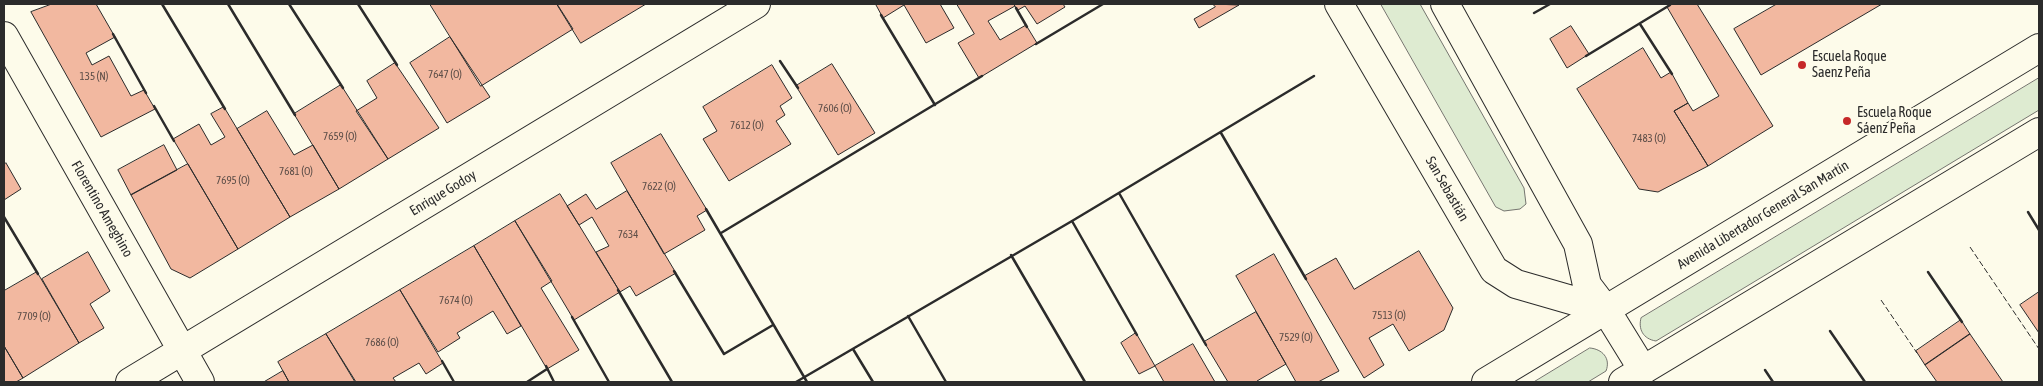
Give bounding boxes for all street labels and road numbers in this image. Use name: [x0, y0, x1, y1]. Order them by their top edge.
street label: San Sebastián: [1422, 154, 1472, 224]
street label: Avenida Libertador General San Martín: [1674, 157, 1852, 273]
street label: Florentino Ameghino: [68, 158, 136, 260]
street label: Enrique Godoy: [407, 167, 479, 219]

